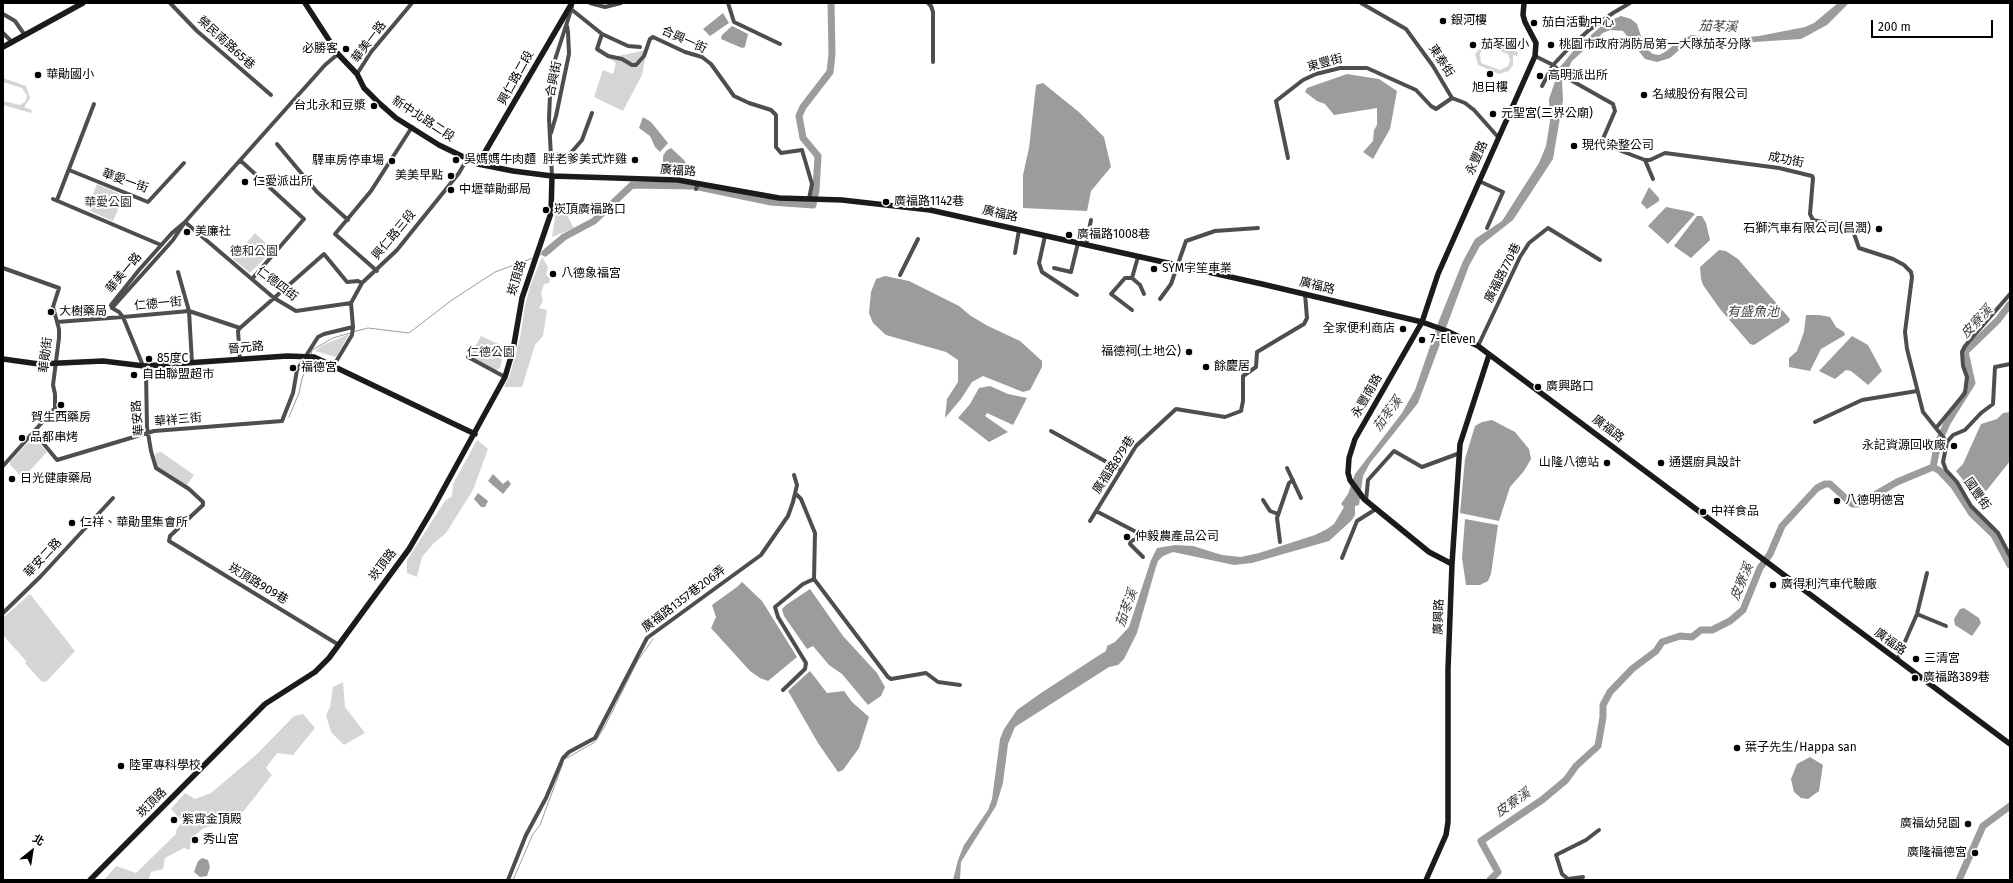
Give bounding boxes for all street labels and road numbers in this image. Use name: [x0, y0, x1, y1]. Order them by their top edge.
street label: 榮民南路65巷: [194, 13, 258, 73]
street label: 華美一路: [349, 18, 389, 66]
street label: 合興一街: [659, 24, 709, 56]
street label: 東泰街: [1425, 42, 1457, 80]
street label: 興仁路二段: [495, 48, 537, 108]
street label: 東豐街: [1306, 51, 1344, 75]
street label: 合興街: [543, 60, 565, 98]
street label: 新中北路二段: [389, 93, 457, 145]
street label: 永豐路: [1463, 139, 1491, 177]
street label: 成功街: [1767, 149, 1805, 171]
street label: 廣福路: [660, 163, 696, 179]
street label: 華愛一街: [100, 166, 150, 196]
street label: 廣福路: [981, 203, 1019, 225]
street label: 興仁路三段: [369, 207, 419, 263]
street label: 廣福路770巷: [1482, 241, 1524, 305]
street label: 華美一路: [103, 250, 145, 296]
street label: 崁頂路: [505, 259, 529, 297]
street label: 仁德四街: [253, 264, 301, 304]
street label: 廣福路: [1298, 275, 1336, 297]
street label: 仁德一街: [133, 295, 183, 313]
street label: 華勛街: [37, 336, 55, 374]
street label: 晉元路: [227, 339, 265, 357]
street label: 永豐南路: [1349, 372, 1385, 420]
street label: 華安路: [129, 399, 147, 437]
street label: 華祥三街: [153, 411, 203, 429]
street label: 廣福路: [1589, 412, 1627, 446]
street label: 廣福路879巷: [1090, 433, 1138, 497]
street label: 國豐街: [1961, 475, 1993, 513]
street label: 華安二路: [21, 536, 65, 580]
street label: 崁頂路: [366, 546, 400, 584]
street label: 崁頂路909巷: [226, 561, 290, 607]
street label: 廣福路1357巷206弄: [639, 563, 729, 635]
street label: 廣興路: [1431, 599, 1447, 635]
street label: 廣福路: [1871, 626, 1909, 658]
street label: 崁頂路: [134, 785, 170, 821]

